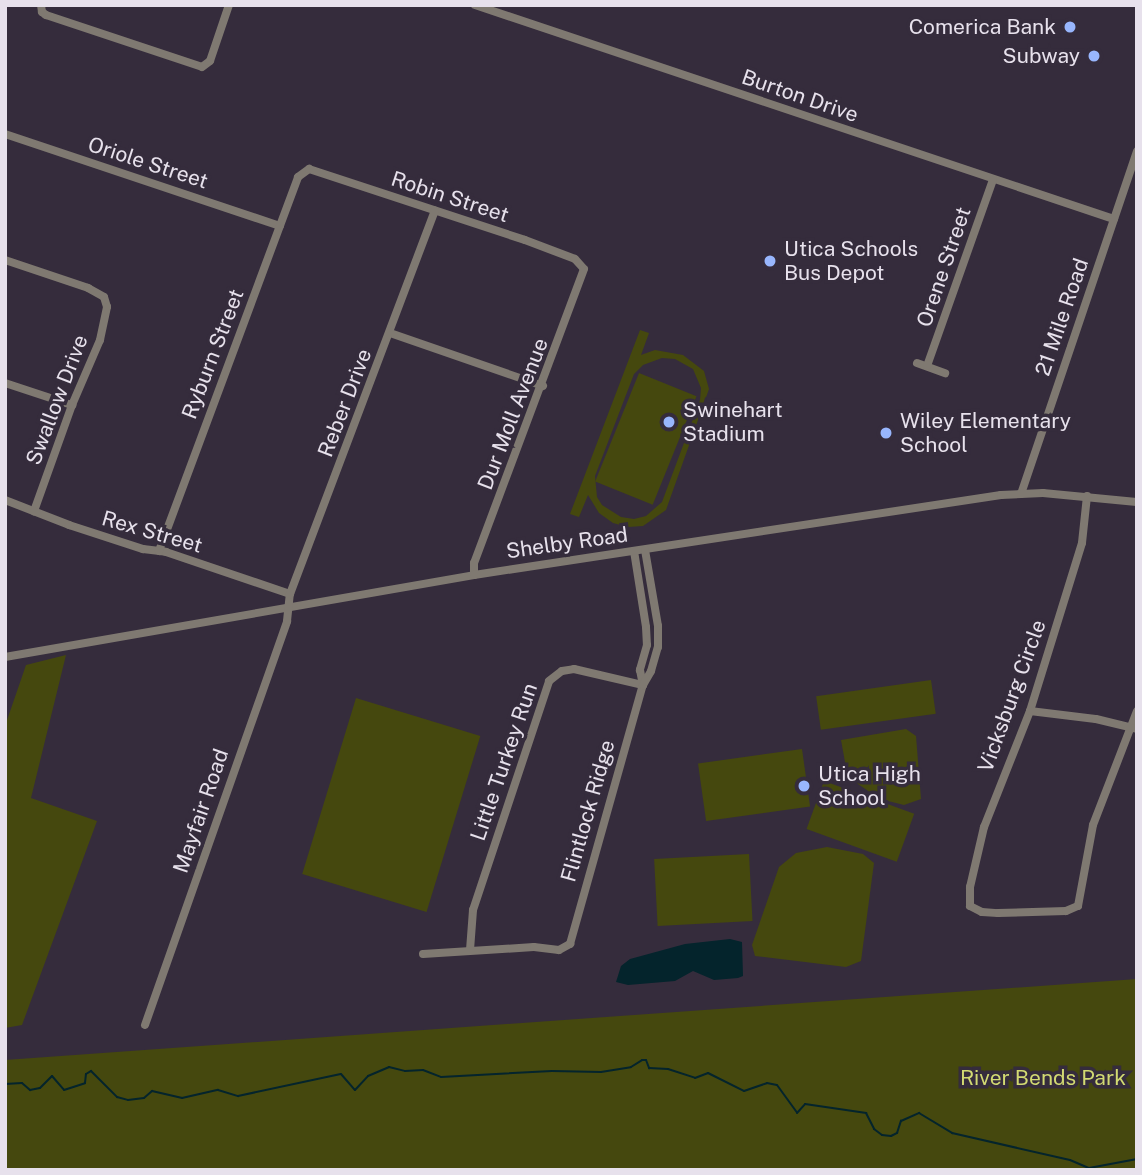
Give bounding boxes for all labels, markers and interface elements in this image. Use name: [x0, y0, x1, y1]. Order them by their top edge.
place label: Comerica Bank: [909, 14, 1056, 40]
marker: Comerica Bank: [1062, 19, 1078, 35]
place label: Subway: [1003, 43, 1080, 69]
marker: Subway: [1086, 48, 1102, 64]
street label: Burton Drive: [738, 64, 862, 128]
street label: Oriole Street: [85, 132, 211, 194]
street label: Robin Street: [388, 166, 512, 228]
street label: Orene Street: [912, 203, 976, 331]
place label: Utica Schools Bus Depot: [784, 236, 918, 286]
marker: Utica Schools Bus Depot: [762, 253, 778, 269]
street label: 21 Mile Road: [1030, 255, 1094, 379]
street label: Ryburn Street: [177, 286, 249, 422]
street label: Swallow Drive: [21, 331, 93, 469]
street label: Dur Moll Avenue: [473, 335, 553, 493]
street label: Reber Drive: [313, 345, 377, 461]
place label: Swinehart Stadium: [683, 397, 783, 447]
place label: Wiley Elementary School: [900, 408, 1071, 458]
marker: Swinehart Stadium: [661, 414, 677, 430]
marker: Wiley Elementary School: [878, 425, 894, 441]
street label: Rex Street: [99, 506, 205, 558]
street label: Shelby Road: [504, 522, 630, 564]
street label: Vicksburg Circle: [973, 616, 1051, 776]
street label: Little Turkey Run: [465, 680, 543, 844]
street label: Flintlock Ridge: [556, 737, 620, 885]
street label: Mayfair Road: [168, 746, 234, 876]
place label: Utica High School: [818, 761, 921, 811]
marker: Utica High School: [796, 778, 812, 794]
park label: River Bends Park: [960, 1065, 1126, 1091]

